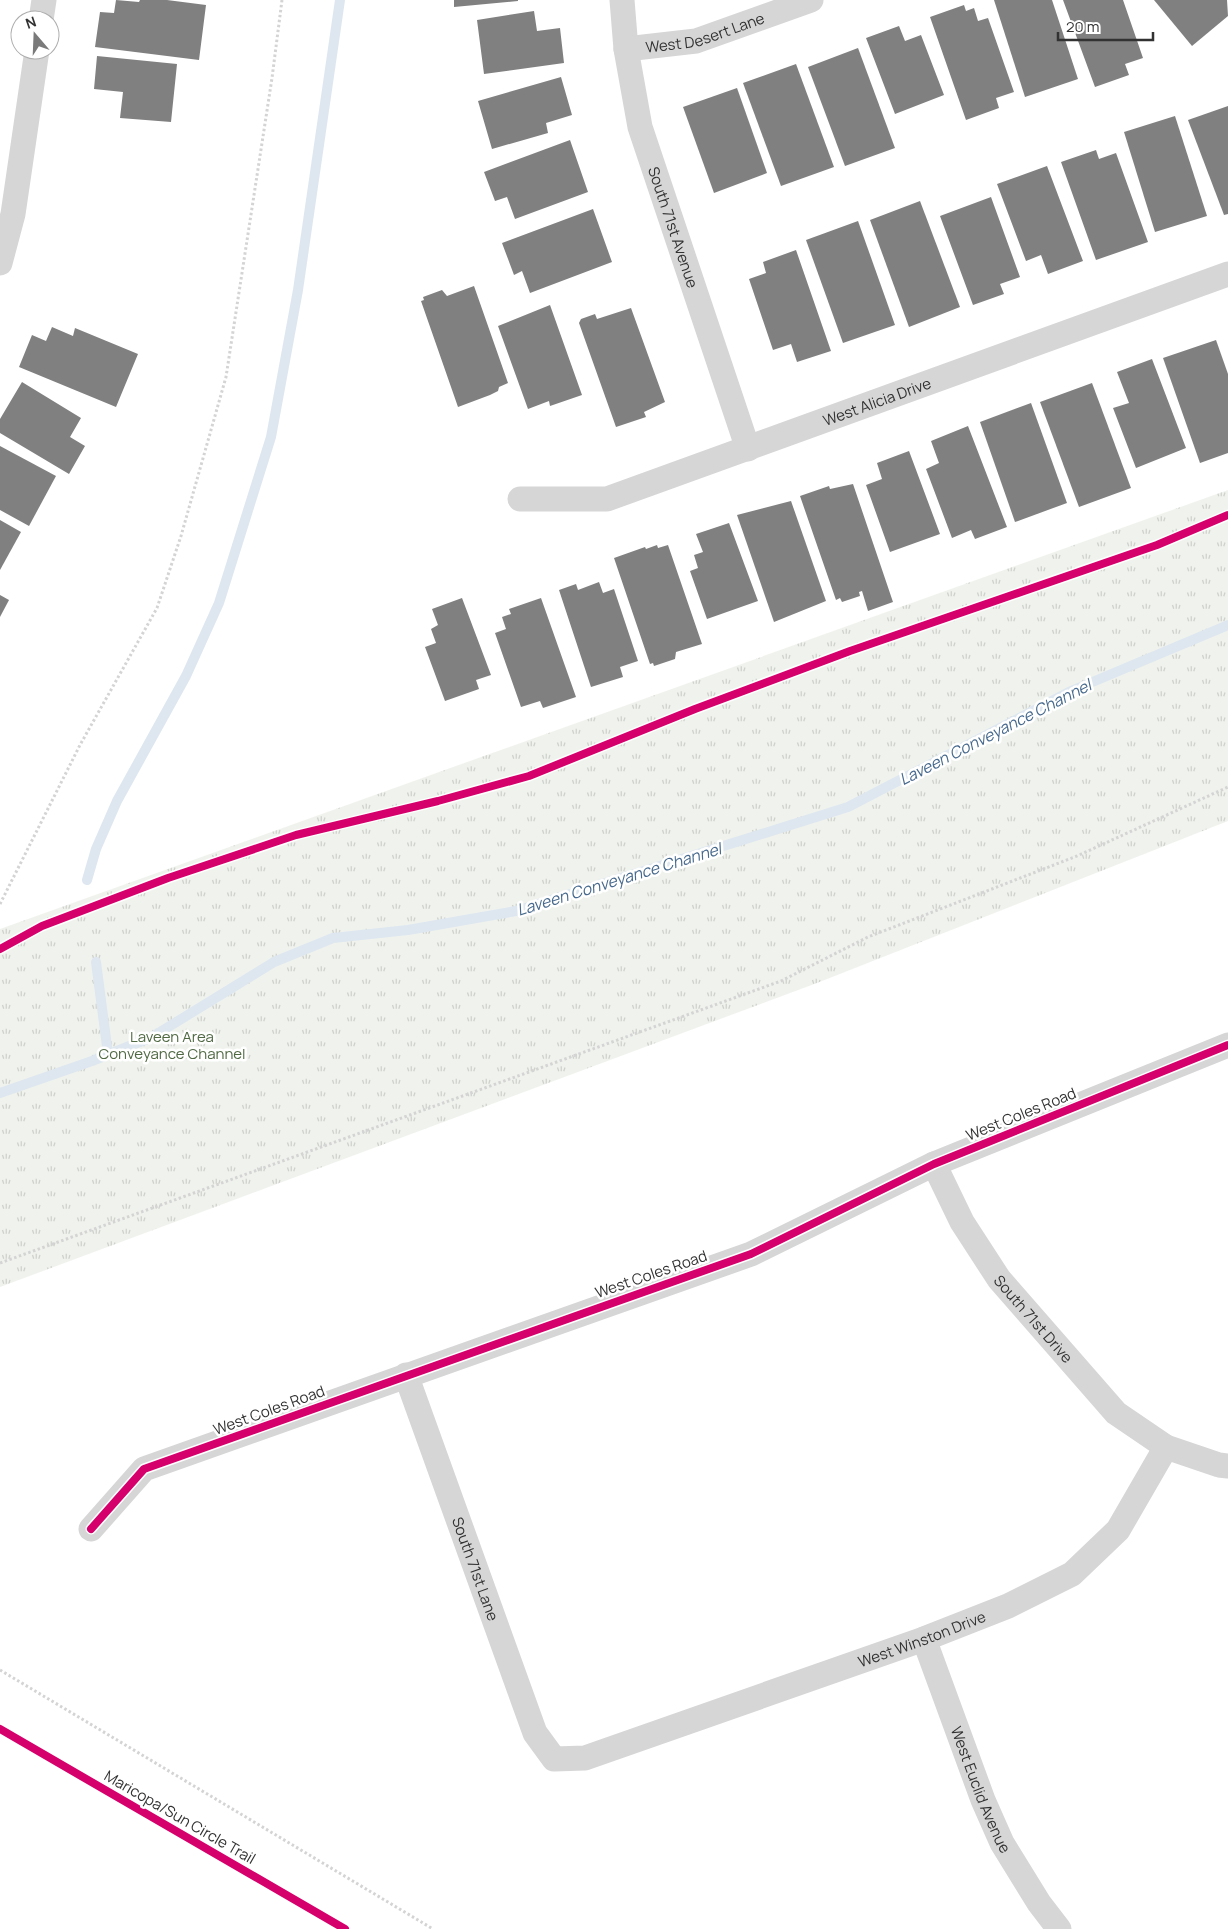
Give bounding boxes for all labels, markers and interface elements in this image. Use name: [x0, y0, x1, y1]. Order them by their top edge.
street label: West Desert Lane: [644, 7, 767, 57]
north arrow: [10, 10, 60, 60]
scale bar: [1058, 10, 1153, 42]
text: N: [23, 12, 38, 33]
text: 20 m: [1066, 16, 1099, 37]
street label: South 71st Avenue: [643, 164, 704, 291]
street label: West Alicia Drive: [820, 372, 934, 430]
water label: Laveen Conveyance Channel: [895, 673, 1097, 790]
water label: Laveen Conveyance Channel: [514, 837, 726, 921]
park label: Laveen Area Conveyance Channel: [98, 1026, 246, 1064]
street label: West Coles Road: [963, 1082, 1079, 1146]
street label: West Coles Road: [592, 1245, 710, 1303]
street label: South 71st Drive: [989, 1270, 1078, 1367]
street label: West Coles Road: [210, 1380, 328, 1440]
street label: South 71st Lane: [447, 1514, 504, 1624]
street label: West Winston Drive: [855, 1605, 989, 1672]
street label: West Euclid Avenue: [946, 1723, 1016, 1857]
street label: Maricopa/Sun Circle Trail: [101, 1765, 259, 1869]

